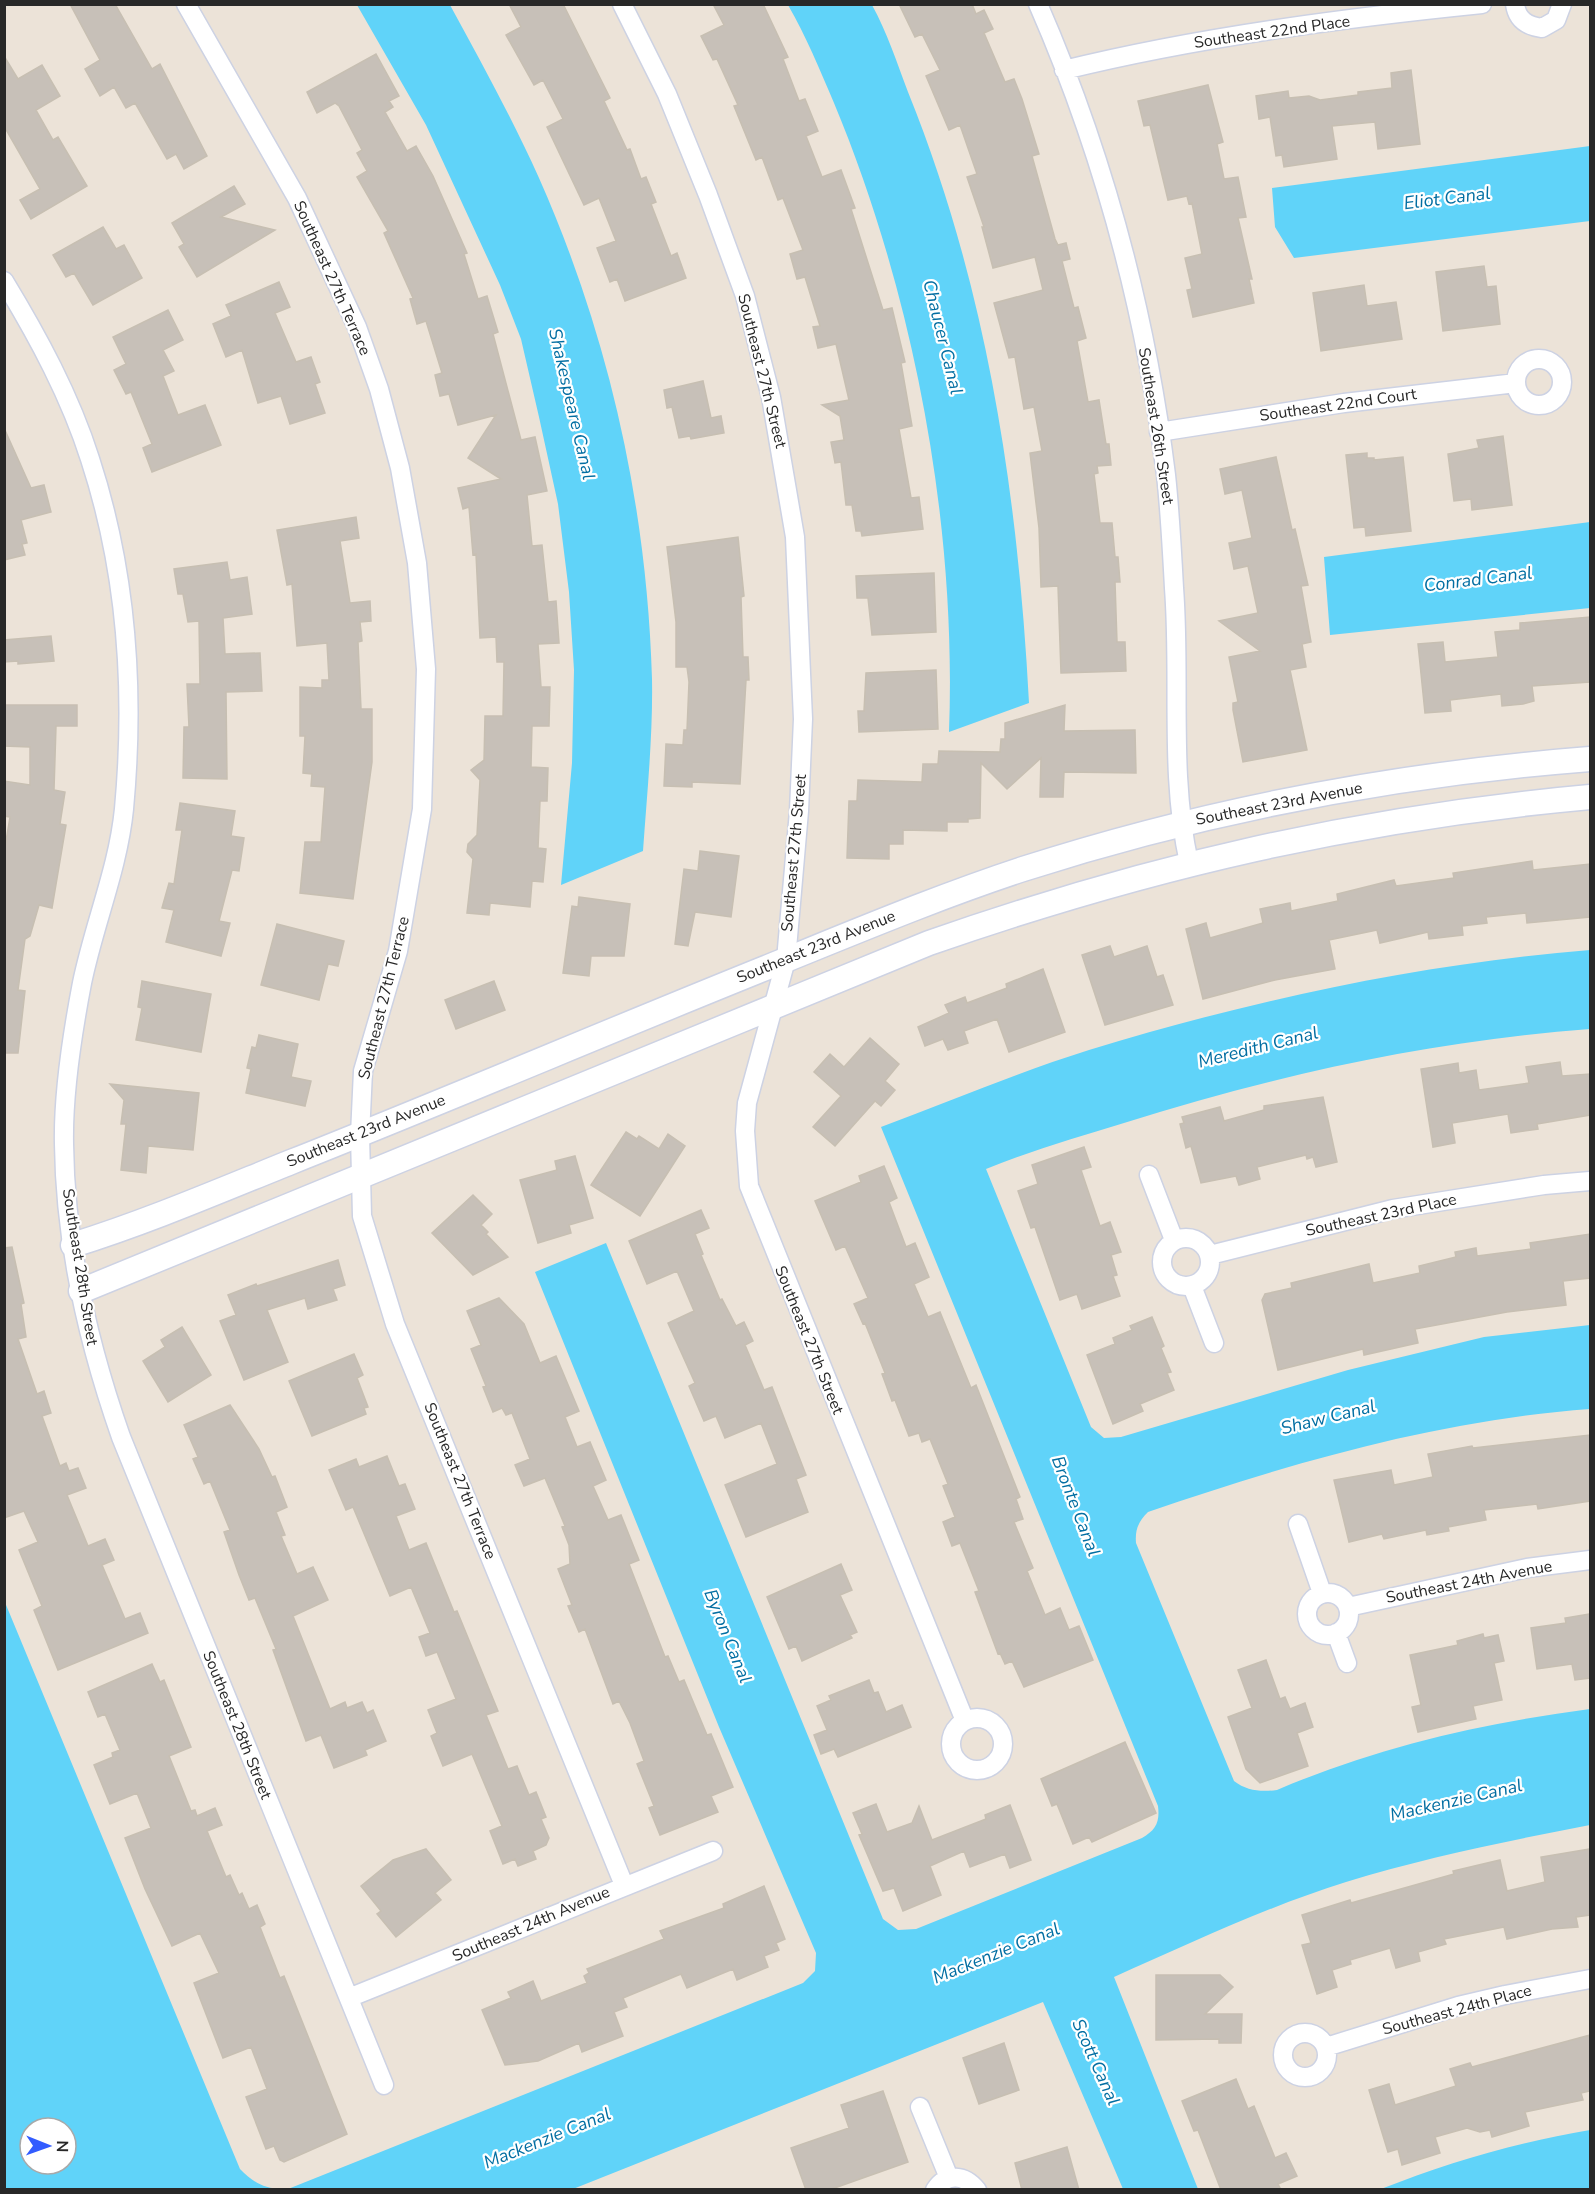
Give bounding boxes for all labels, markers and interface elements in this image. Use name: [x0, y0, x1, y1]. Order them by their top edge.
street label: Southeast 22nd Place: [1192, 10, 1352, 54]
water label: Eliot Canal: [1402, 181, 1492, 215]
street label: Southeast 27th Terrace: [288, 197, 376, 359]
water label: Chaucer Canal: [917, 277, 969, 397]
street label: Southeast 27th Street: [732, 292, 792, 451]
water label: Shakespeare Canal: [543, 326, 601, 482]
street label: Southeast 26th Street: [1133, 346, 1179, 506]
street label: Southeast 22nd Court: [1258, 383, 1418, 427]
water label: Conrad Canal: [1422, 560, 1534, 598]
street label: Southeast 27th Street: [776, 773, 812, 933]
street label: Southeast 23rd Avenue: [1194, 777, 1364, 831]
street label: Southeast 23rd Avenue: [733, 905, 899, 989]
street label: Southeast 27th Terrace: [353, 914, 415, 1082]
water label: Meredith Canal: [1195, 1020, 1321, 1074]
street label: Southeast 23rd Avenue: [283, 1089, 449, 1173]
street label: Southeast 28th Street: [57, 1187, 103, 1347]
street label: Southeast 23rd Place: [1303, 1188, 1459, 1242]
street label: Southeast 27th Street: [769, 1262, 849, 1418]
water label: Shaw Canal: [1278, 1394, 1378, 1440]
street label: Southeast 27th Terrace: [418, 1399, 502, 1563]
water label: Bronte Canal: [1046, 1452, 1106, 1560]
street label: Southeast 24th Avenue: [1384, 1555, 1554, 1609]
water label: Byron Canal: [698, 1586, 758, 1686]
street label: Southeast 28th Street: [197, 1647, 277, 1803]
water label: Mackenzie Canal: [1388, 1773, 1524, 1827]
street label: Southeast 24th Avenue: [449, 1881, 613, 1967]
water label: Mackenzie Canal: [929, 1917, 1063, 1989]
street label: Southeast 24th Place: [1380, 1979, 1534, 2041]
water label: Scott Canal: [1066, 2015, 1126, 2109]
water label: Mackenzie Canal: [480, 2102, 614, 2174]
north arrow: [18, 2116, 78, 2176]
text: N: [51, 2140, 73, 2152]

